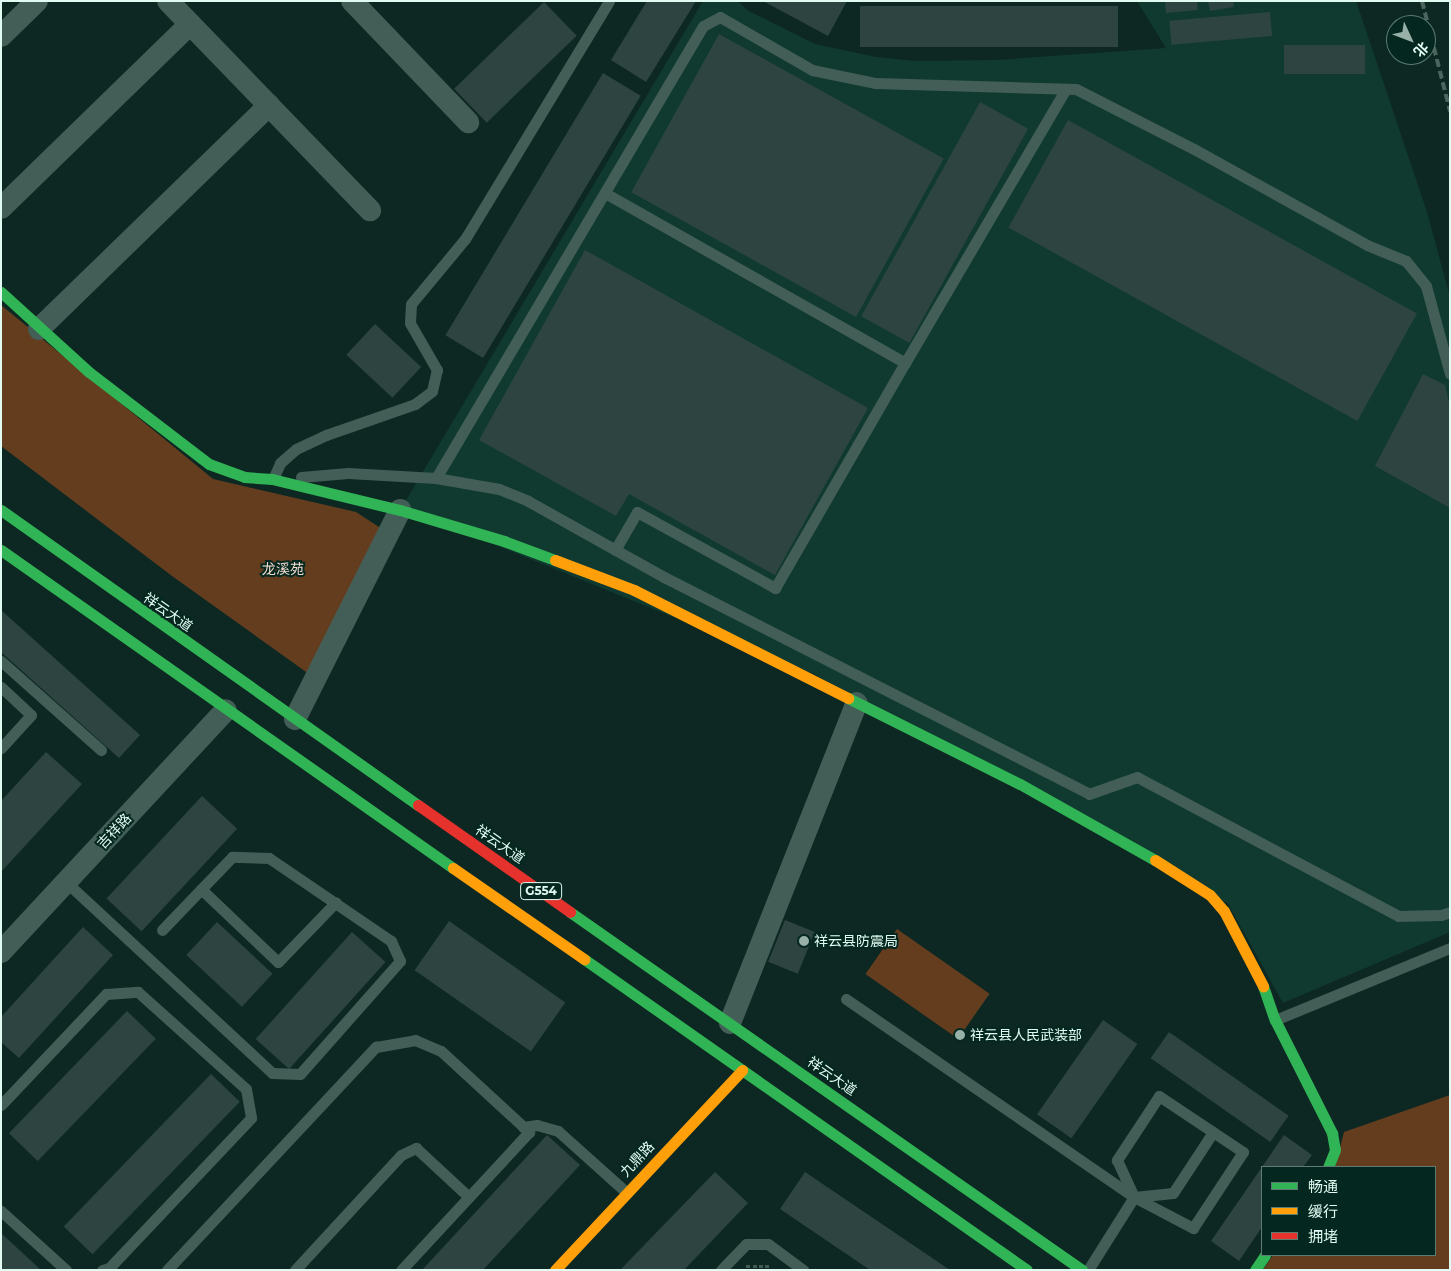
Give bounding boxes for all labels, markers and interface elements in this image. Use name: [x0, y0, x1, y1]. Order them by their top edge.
north arrow: [1386, 15, 1436, 65]
text: 北: [1410, 38, 1433, 61]
park label: 龙溪苑: [262, 561, 304, 577]
street label: 祥云大道: [140, 589, 196, 635]
street label: 吉祥路: [94, 810, 134, 852]
street label: 祥云大道: [472, 821, 528, 867]
road number: G554: [520, 881, 562, 900]
place label: 祥云县防震局: [814, 933, 898, 949]
marker: 祥云县防震局: [798, 935, 810, 947]
place label: 祥云县人民武装部: [970, 1027, 1082, 1043]
marker: 祥云县人民武装部: [954, 1029, 966, 1041]
street label: 祥云大道: [804, 1053, 860, 1099]
street label: 九鼎路: [617, 1138, 657, 1180]
legend: [1261, 1166, 1436, 1256]
text: 畅通: [1308, 1177, 1338, 1196]
text: 缓行: [1308, 1202, 1338, 1221]
text: 拥堵: [1308, 1227, 1338, 1246]

